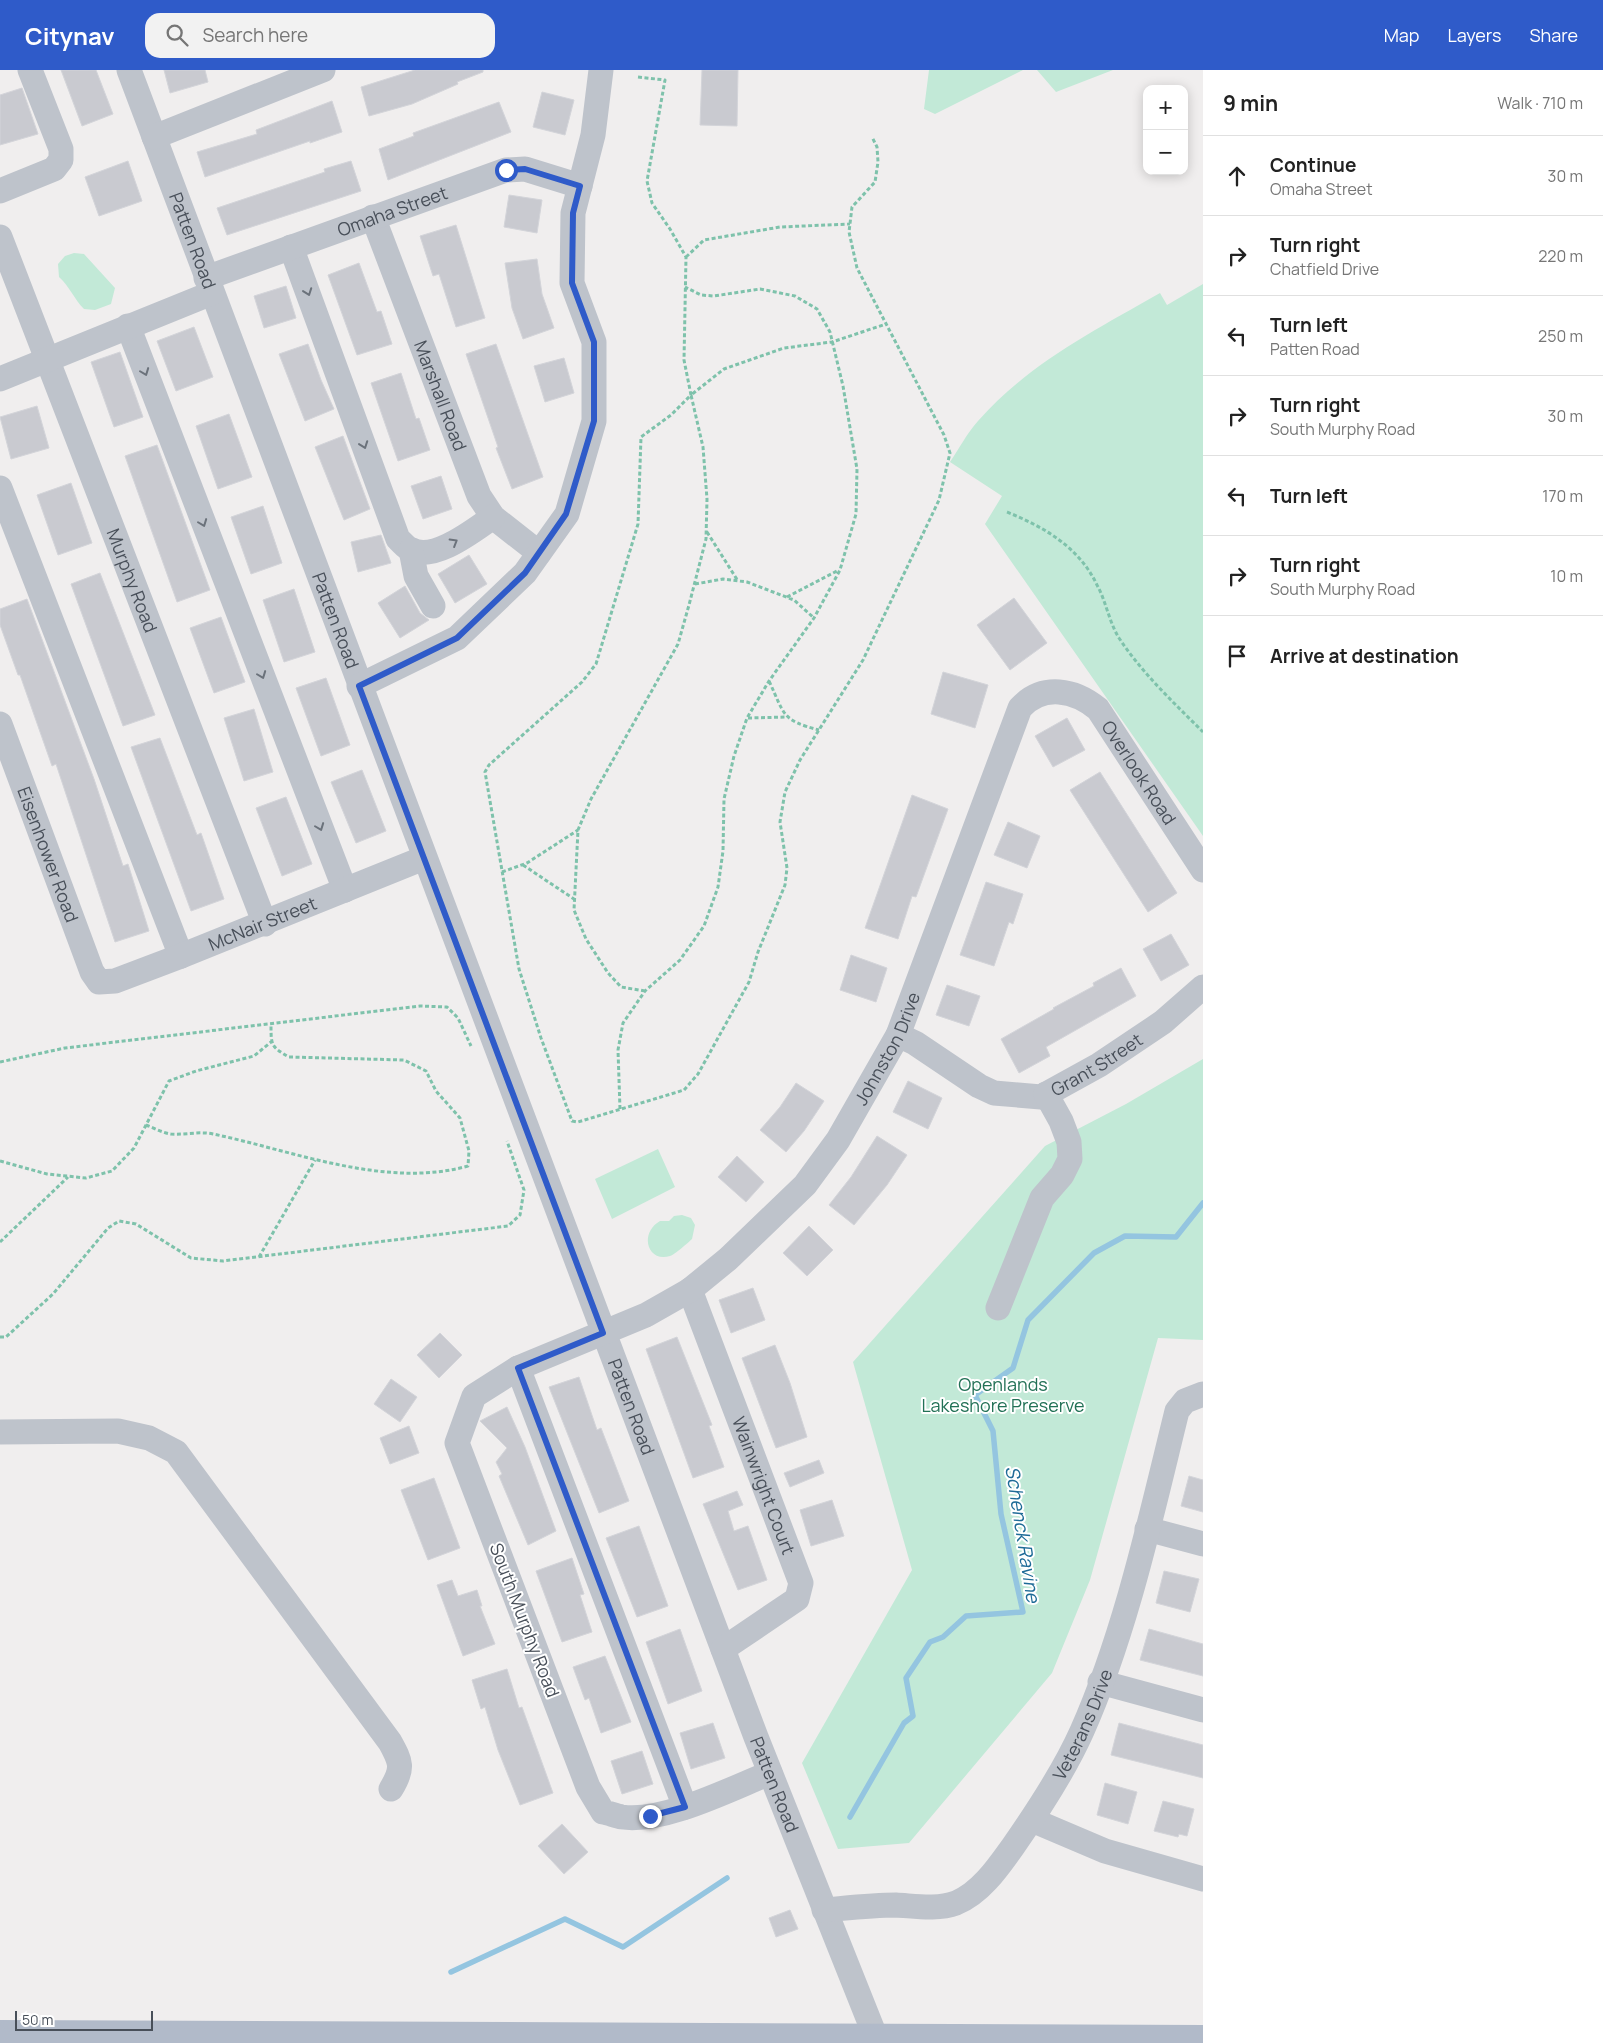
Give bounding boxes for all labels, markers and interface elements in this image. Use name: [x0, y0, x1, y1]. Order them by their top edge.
search box: [145, 13, 495, 58]
text: Citynav: [25, 19, 115, 52]
icon: search: [163, 21, 191, 49]
text: Search here: [203, 22, 308, 48]
text: Map: [1384, 23, 1419, 47]
text: Layers: [1447, 23, 1501, 47]
text: Share: [1529, 23, 1578, 47]
map controls: [1143, 85, 1188, 175]
button: +: [1143, 85, 1188, 130]
text: 9 min: [1223, 89, 1278, 117]
text: Walk · 710 m: [1497, 92, 1583, 114]
button: −: [1143, 130, 1188, 175]
text: Continue: [1270, 152, 1356, 178]
route start: [495, 159, 518, 182]
icon: ahead: [1223, 162, 1251, 190]
text: 30 m: [1548, 165, 1583, 187]
text: Omaha Street: [1270, 178, 1373, 200]
street label: Omaha Street: [334, 180, 451, 242]
street label: Patten Road: [164, 189, 222, 292]
text: Turn right: [1270, 232, 1360, 258]
icon: right: [1223, 242, 1251, 270]
text: 220 m: [1538, 245, 1583, 267]
text: Chatfield Drive: [1270, 258, 1379, 280]
one-way arrow: [302, 288, 312, 296]
text: Turn left: [1270, 312, 1348, 338]
icon: left: [1223, 322, 1251, 350]
text: 250 m: [1538, 325, 1583, 347]
street label: Marshall Road: [409, 337, 473, 454]
text: Patten Road: [1270, 338, 1360, 360]
one-way arrow: [139, 367, 149, 376]
text: Turn right: [1270, 392, 1360, 418]
icon: right: [1223, 402, 1251, 430]
text: 30 m: [1548, 405, 1583, 427]
text: South Murphy Road: [1270, 418, 1415, 440]
one-way arrow: [358, 440, 368, 449]
icon: left: [1223, 482, 1251, 510]
text: Turn left: [1270, 483, 1348, 509]
text: 170 m: [1542, 485, 1583, 507]
one-way arrow: [198, 519, 208, 527]
street label: Murphy Road: [102, 525, 163, 636]
one-way arrow: [448, 539, 457, 549]
text: Turn right: [1270, 552, 1360, 578]
icon: right: [1223, 562, 1251, 590]
text: 10 m: [1550, 565, 1583, 587]
street label: Patten Road: [307, 569, 365, 672]
text: South Murphy Road: [1270, 578, 1415, 600]
icon: arrive: [1223, 642, 1251, 670]
text: Arrive at destination: [1270, 643, 1459, 669]
one-way arrow: [256, 670, 266, 679]
street label: Overlook Road: [1097, 716, 1182, 829]
street label: Eisenhower Road: [12, 783, 84, 925]
one-way arrow: [314, 822, 324, 831]
street label: McNair Street: [205, 891, 320, 956]
street label: Johnston Drive: [849, 988, 925, 1109]
street label: Grant Street: [1046, 1027, 1147, 1101]
street label: Patten Road: [603, 1355, 661, 1458]
park label: Openlands Lakeshore Preserve: [921, 1372, 1085, 1417]
street label: Wainwright Court: [727, 1413, 801, 1558]
water label: Schenck Ravine: [999, 1464, 1047, 1606]
street label: South Murphy Road: [485, 1539, 565, 1701]
street label: Veterans Drive: [1047, 1666, 1118, 1784]
street label: Patten Road: [745, 1733, 805, 1836]
route end: [639, 1805, 662, 1828]
scale bar: [15, 2008, 152, 2031]
text: 50 m: [22, 2010, 53, 2029]

